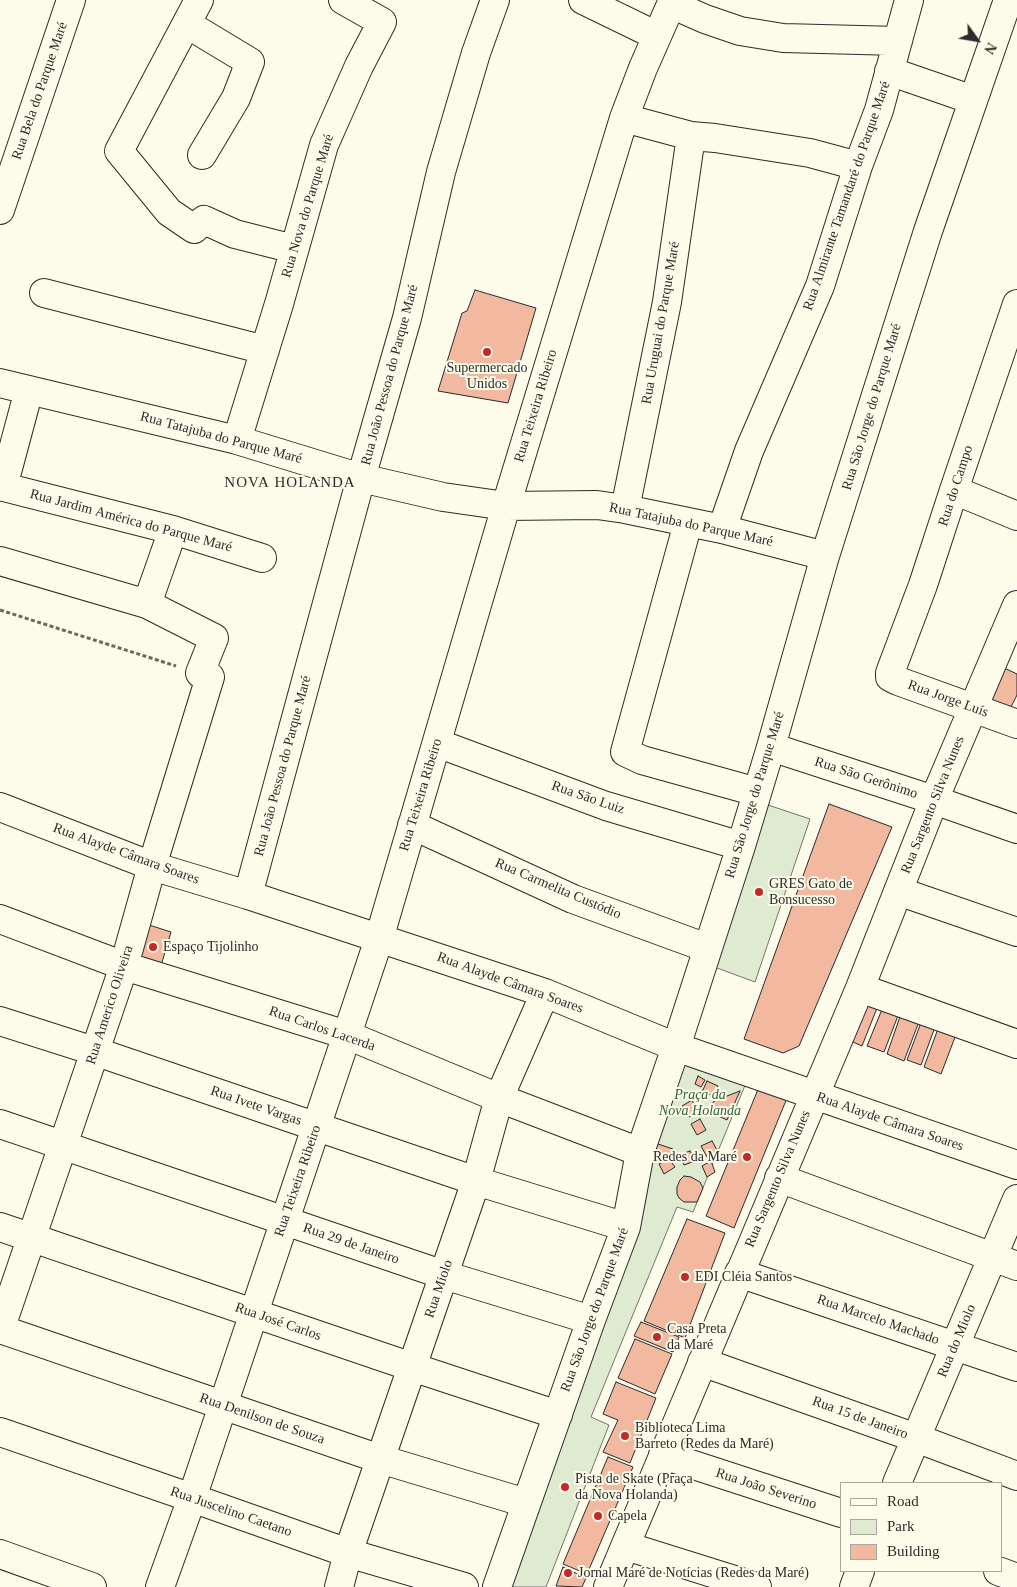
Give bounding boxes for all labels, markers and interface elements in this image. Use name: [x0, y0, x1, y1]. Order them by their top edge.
north arrow: [952, 15, 1002, 65]
street label: Rua Bela do Parque Maré: [9, 20, 71, 162]
text: N: [981, 40, 999, 56]
street label: Rua Almirante Tamandaré do Parque Maré: [800, 79, 894, 313]
street label: Rua Nova do Parque Maré: [278, 132, 338, 280]
street label: Rua Uruguai do Parque Maré: [638, 240, 684, 406]
street label: Rua João Pessoa do Parque Maré: [358, 283, 422, 467]
street label: Rua São Jorge do Parque Maré: [839, 322, 905, 492]
marker: Supermercado Unidos: [481, 346, 493, 358]
street label: Rua Teixeira Ribeiro: [511, 348, 561, 464]
place label: Supermercado Unidos: [447, 360, 527, 392]
street label: Rua Tatajuba do Parque Maré: [138, 408, 304, 468]
street label: Rua do Campo: [935, 443, 977, 529]
district label: NOVA HOLANDA: [223, 474, 357, 492]
street label: Rua Jardim América do Parque Maré: [28, 486, 234, 556]
street label: Rua Tatajuba do Parque Maré: [608, 499, 774, 551]
street label: Rua João Pessoa do Parque Maré: [251, 674, 315, 858]
street label: Rua Jorge Luís: [905, 677, 991, 721]
street label: Rua São Jorge do Parque Maré: [722, 710, 788, 880]
street label: Rua Sargento Silva Nunes: [898, 734, 968, 876]
street label: Rua Teixeira Ribeiro: [396, 737, 446, 853]
street label: Rua São Gerônimo: [812, 753, 920, 803]
street label: Rua São Luiz: [549, 778, 627, 818]
street label: Rua Alayde Câmara Soares: [51, 820, 201, 888]
street label: Rua Carmelita Custódio: [492, 855, 624, 923]
place label: GRES Gato de Bonsucesso: [769, 876, 852, 909]
marker: GRES Gato de Bonsucesso: [753, 886, 765, 898]
place label: Espaço Tijolinho: [163, 939, 259, 955]
marker: Espaço Tijolinho: [147, 941, 159, 953]
street label: Rua Americo Oliveira: [83, 943, 137, 1067]
street label: Rua Alayde Câmara Soares: [435, 949, 585, 1017]
street label: Rua Carlos Lacerda: [267, 1003, 377, 1055]
street label: Rua Ivete Vargas: [208, 1083, 304, 1129]
park label: Praça da Nova Holanda: [659, 1087, 741, 1120]
street label: Rua Alayde Câmara Soares: [814, 1089, 966, 1155]
street label: Rua Sargento Silva Nunes: [742, 1108, 814, 1250]
street label: Rua Teixeira Ribeiro: [271, 1123, 325, 1239]
place label: Redes da Maré: [653, 1149, 737, 1165]
marker: Redes da Maré: [741, 1151, 753, 1163]
street label: Rua 29 de Janeiro: [301, 1220, 401, 1268]
street label: Rua São Jorge do Parque Maré: [557, 1226, 633, 1394]
street label: Rua Miolo: [421, 1258, 457, 1320]
place label: EDI Cléia Santos: [695, 1269, 792, 1285]
marker: EDI Cléia Santos: [679, 1271, 691, 1283]
street label: Rua Marcelo Machado: [815, 1291, 941, 1349]
street label: Rua José Carlos: [233, 1299, 323, 1345]
street label: Rua do Miolo: [934, 1302, 980, 1380]
place label: Casa Preta da Maré: [667, 1321, 726, 1354]
marker: Casa Preta da Maré: [651, 1331, 663, 1343]
street label: Rua Denilson de Souza: [197, 1390, 327, 1448]
street label: Rua 15 de Janeiro: [810, 1393, 910, 1443]
place label: Biblioteca Lima Barreto (Redes da Maré): [635, 1420, 774, 1452]
marker: Biblioteca Lima Barreto (Redes da Maré): [619, 1430, 631, 1442]
street label: Rua João Severino: [713, 1465, 819, 1513]
place label: Pista de Skate (Praça da Nova Holanda): [575, 1471, 693, 1504]
marker: Pista de Skate (Praça da Nova Holanda): [559, 1481, 571, 1493]
legend: [840, 1482, 1002, 1572]
street label: Rua Juscelino Caetano: [168, 1483, 294, 1541]
text: Road: [887, 1493, 919, 1509]
place label: Capela: [608, 1508, 647, 1524]
marker: Capela: [592, 1510, 604, 1522]
text: Park: [887, 1518, 915, 1534]
text: Building: [887, 1543, 940, 1559]
place label: Jornal Maré de Notícias (Redes da Maré): [578, 1565, 809, 1581]
marker: Jornal Maré de Notícias (Redes da Maré): [562, 1567, 574, 1579]

